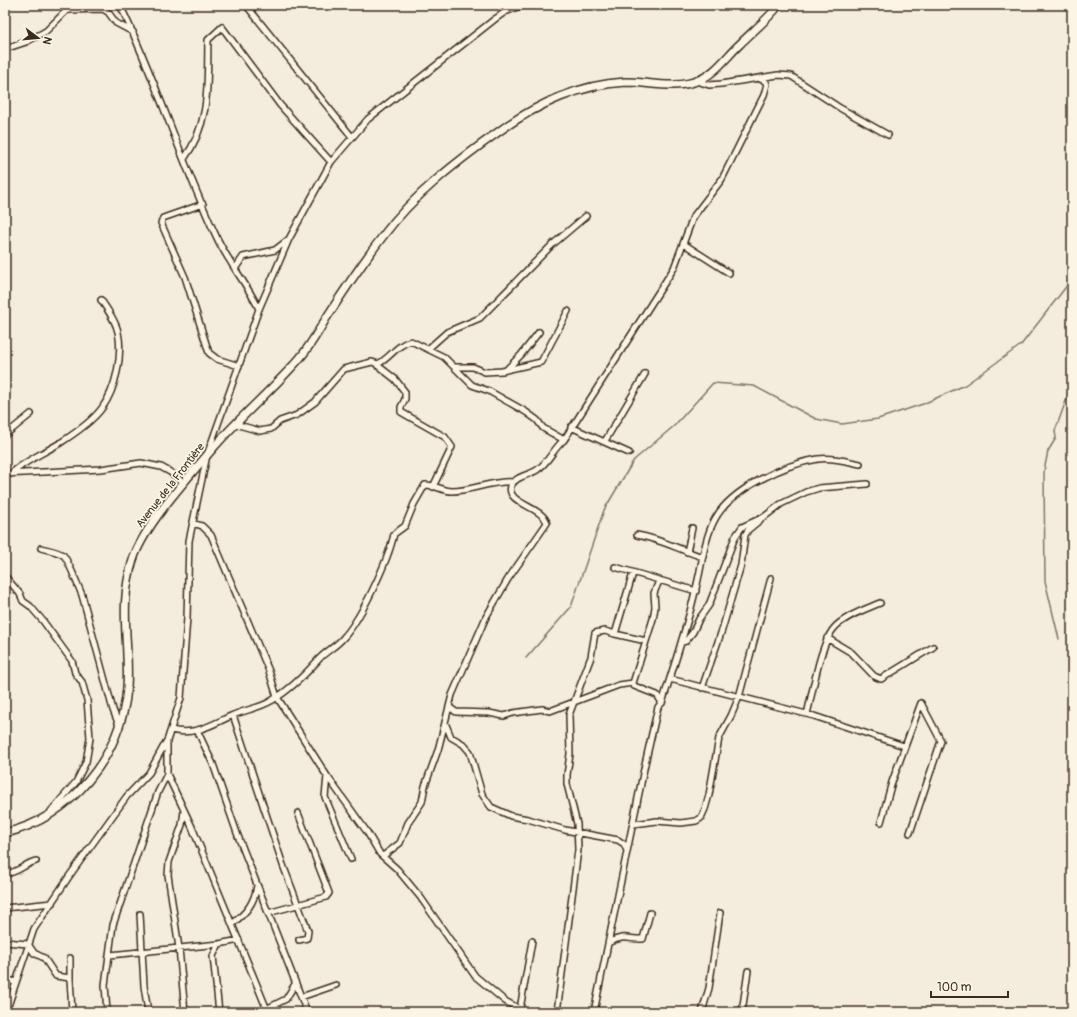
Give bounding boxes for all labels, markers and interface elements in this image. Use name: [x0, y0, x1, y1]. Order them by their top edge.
north arrow: [18, 18, 58, 58]
text: N: [40, 35, 54, 47]
street label: Avenue de la Frontière: [133, 440, 208, 530]
scale bar: [931, 973, 1008, 999]
text: 100 m: [937, 980, 972, 995]

